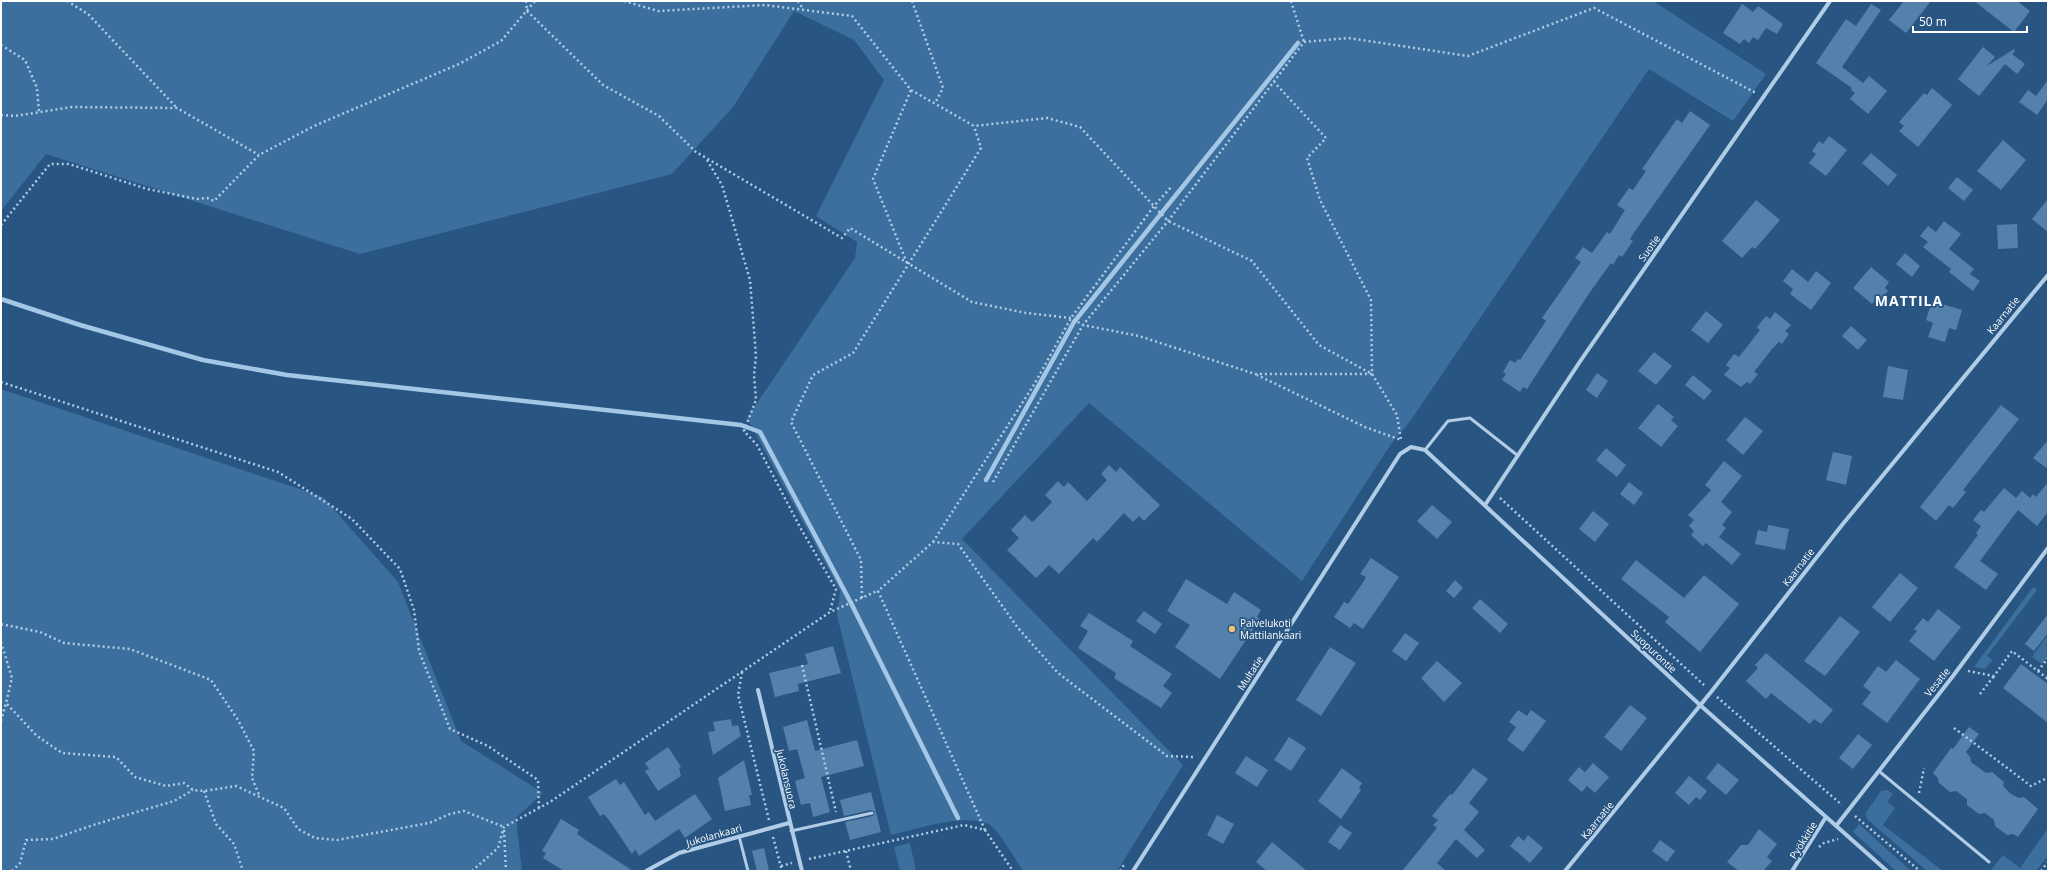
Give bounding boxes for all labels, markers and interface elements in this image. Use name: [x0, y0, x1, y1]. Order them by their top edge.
scale bar: [1913, 8, 2027, 34]
text: 50 m: [1919, 13, 1947, 30]
street label: Suotie: [1635, 232, 1663, 264]
district label: MATTILA: [1875, 291, 1943, 310]
street label: Kaarnatie: [1983, 293, 2023, 337]
street label: Kaarnatie: [1779, 545, 1818, 589]
place label: Palvelukoti Mattilankaari: [1240, 616, 1301, 642]
marker: Palvelukoti Mattilankaari: [1227, 624, 1237, 634]
street label: Suopurontie: [1628, 626, 1680, 676]
street label: Multatie: [1234, 653, 1267, 693]
street label: Vesatie: [1921, 664, 1953, 699]
street label: Jukolansuora: [773, 747, 801, 810]
street label: Kaarnatie: [1577, 798, 1617, 842]
street label: Pyökkitie: [1786, 818, 1820, 861]
street label: Jukolankaari: [684, 820, 743, 850]

